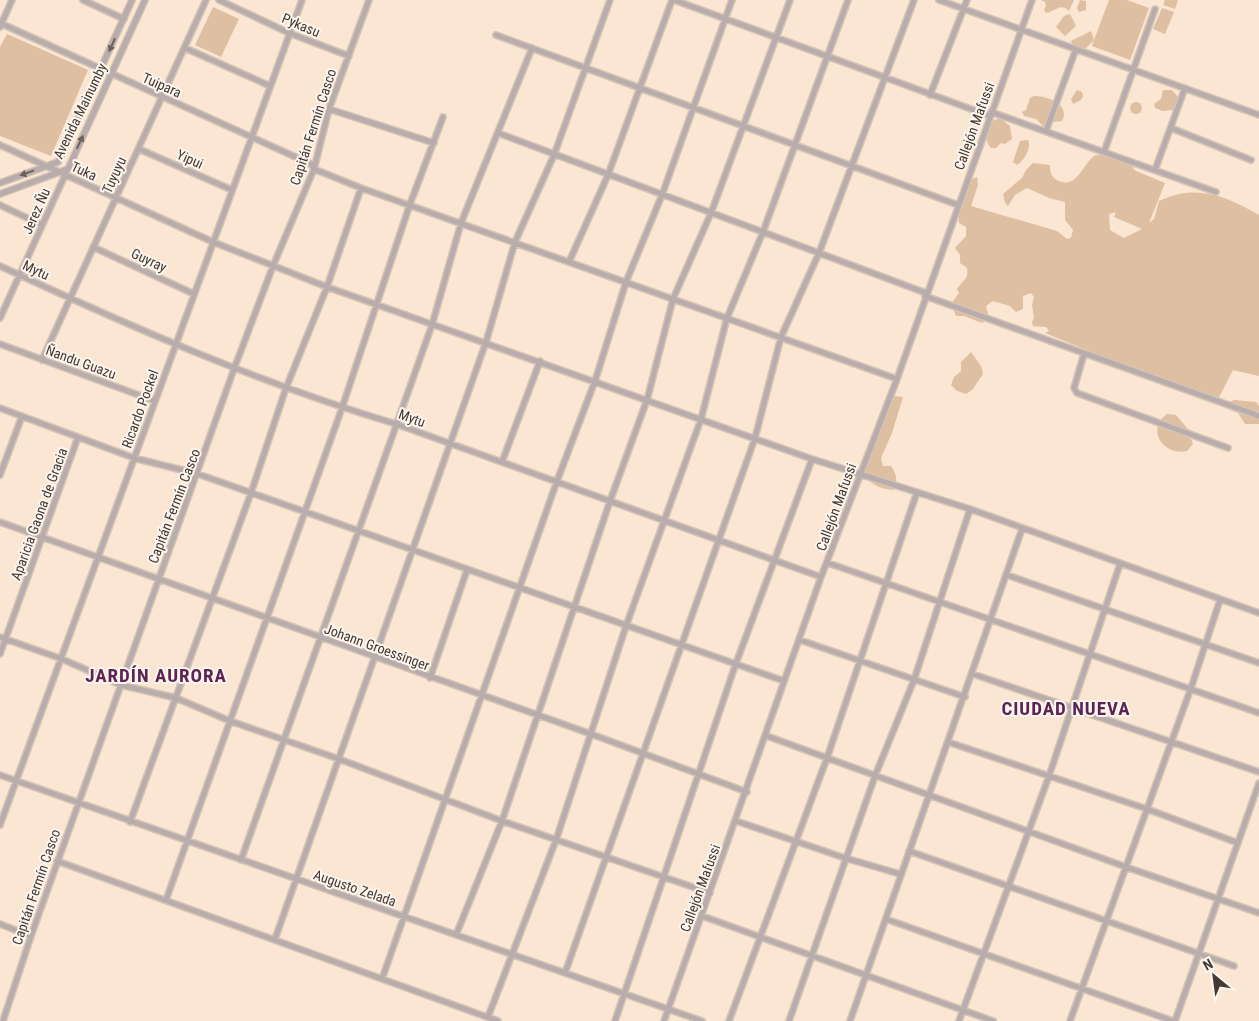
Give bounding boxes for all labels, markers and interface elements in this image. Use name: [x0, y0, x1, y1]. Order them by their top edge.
street label: Pykasu: [280, 10, 322, 40]
one-way arrow: [108, 38, 116, 52]
street label: Avenida Mainumby: [50, 60, 110, 161]
street label: Capitán Fermín Casco: [287, 67, 339, 187]
street label: Tuipara: [140, 69, 184, 101]
street label: Callejón Mafussi: [951, 80, 997, 172]
one-way arrow: [76, 135, 84, 150]
street label: Yipui: [174, 146, 206, 172]
street label: Tuyuyu: [99, 154, 129, 196]
street label: Tuka: [69, 158, 99, 184]
one-way arrow: [19, 170, 34, 178]
street label: Jerez Ñu: [18, 185, 53, 237]
street label: Guyray: [129, 245, 169, 275]
street label: Mytu: [20, 257, 52, 283]
street label: Ñandu Guazu: [44, 341, 119, 382]
street label: Ricardo Pockel: [118, 368, 162, 450]
street label: Mytu: [396, 406, 428, 430]
street label: Aparicia Gaona de Gracia: [8, 446, 70, 582]
street label: Capitán Fermín Casco: [145, 446, 203, 566]
street label: Callejón Mafussi: [813, 461, 859, 553]
street label: Johann Groessinger: [322, 621, 432, 673]
district label: JARDÍN AURORA: [85, 664, 227, 687]
district label: CIUDAD NUEVA: [1001, 697, 1131, 720]
street label: Capitán Fermín Casco: [9, 827, 63, 947]
street label: Callejón Mafussi: [677, 842, 723, 934]
street label: Augusto Zelada: [312, 866, 398, 910]
north arrow: [1189, 951, 1239, 1001]
text: N: [1200, 956, 1215, 974]

